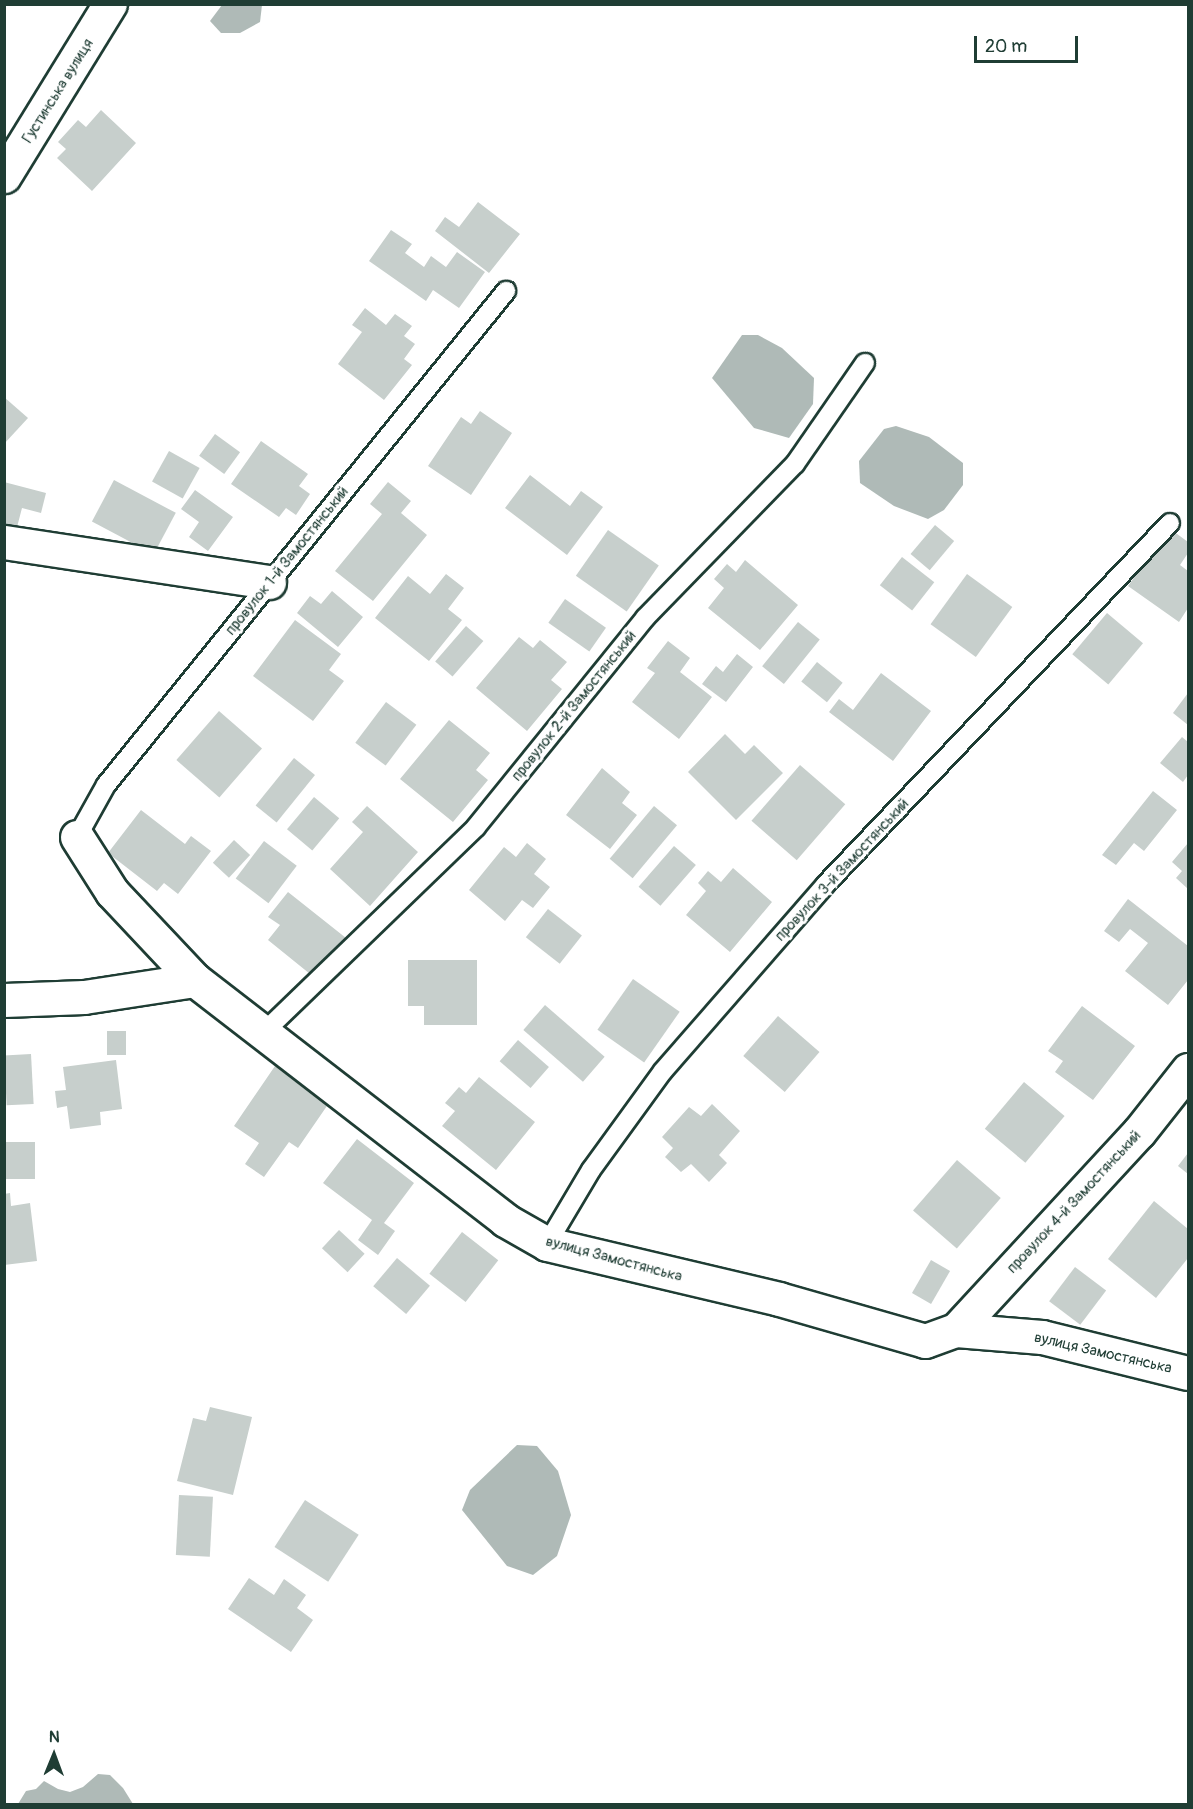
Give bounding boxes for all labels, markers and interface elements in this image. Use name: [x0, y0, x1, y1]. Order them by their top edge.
scale bar: [977, 24, 1080, 62]
street label: Густинська вулиця: [19, 35, 97, 147]
text: 20 m: [985, 35, 1027, 58]
street label: провулок 1-й Замостянський: [222, 483, 352, 639]
street label: провулок 2-й Замостянський: [508, 627, 640, 785]
street label: провулок 3-й Замостянський: [771, 795, 913, 945]
street label: провулок 4-й Замостянський: [1003, 1127, 1145, 1277]
street label: вулиця Замостянська: [544, 1232, 684, 1286]
street label: вулиця Замостянська: [1032, 1328, 1174, 1378]
north arrow: [24, 1725, 84, 1785]
text: N: [49, 1727, 60, 1747]

